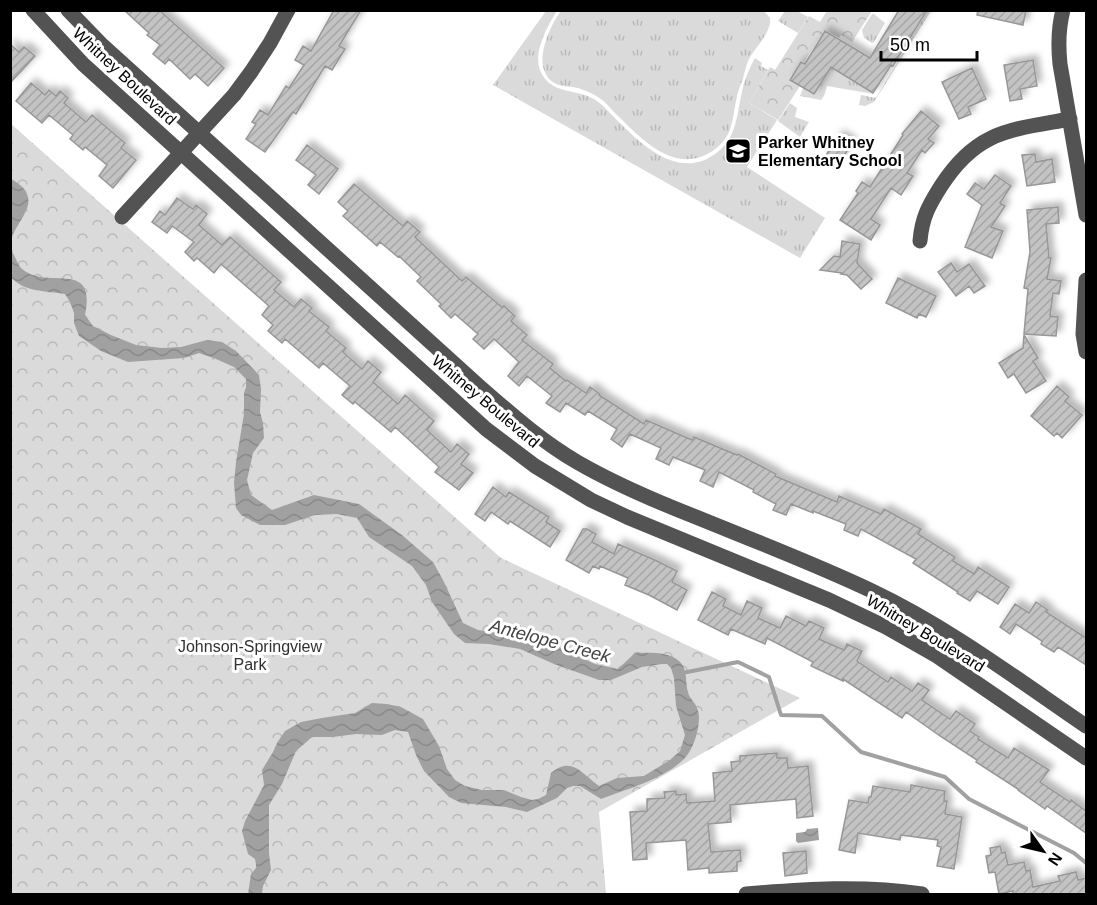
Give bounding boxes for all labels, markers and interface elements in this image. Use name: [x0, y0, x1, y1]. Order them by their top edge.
street label: Whitney Boulevard: [70, 24, 180, 128]
scale bar: [881, 24, 977, 62]
text: 50 m: [890, 35, 930, 55]
place label: Parker Whitney Elementary School: [758, 134, 902, 169]
school or university icon: Parker Whitney Elementary School: [723, 136, 753, 166]
street label: Whitney Boulevard: [429, 352, 543, 451]
street label: Whitney Boulevard: [864, 592, 988, 675]
water label: Antelope Creek: [487, 615, 613, 667]
park label: Johnson-Springview Park: [178, 638, 322, 673]
north arrow: [1013, 821, 1073, 881]
text: N: [1045, 850, 1065, 869]

